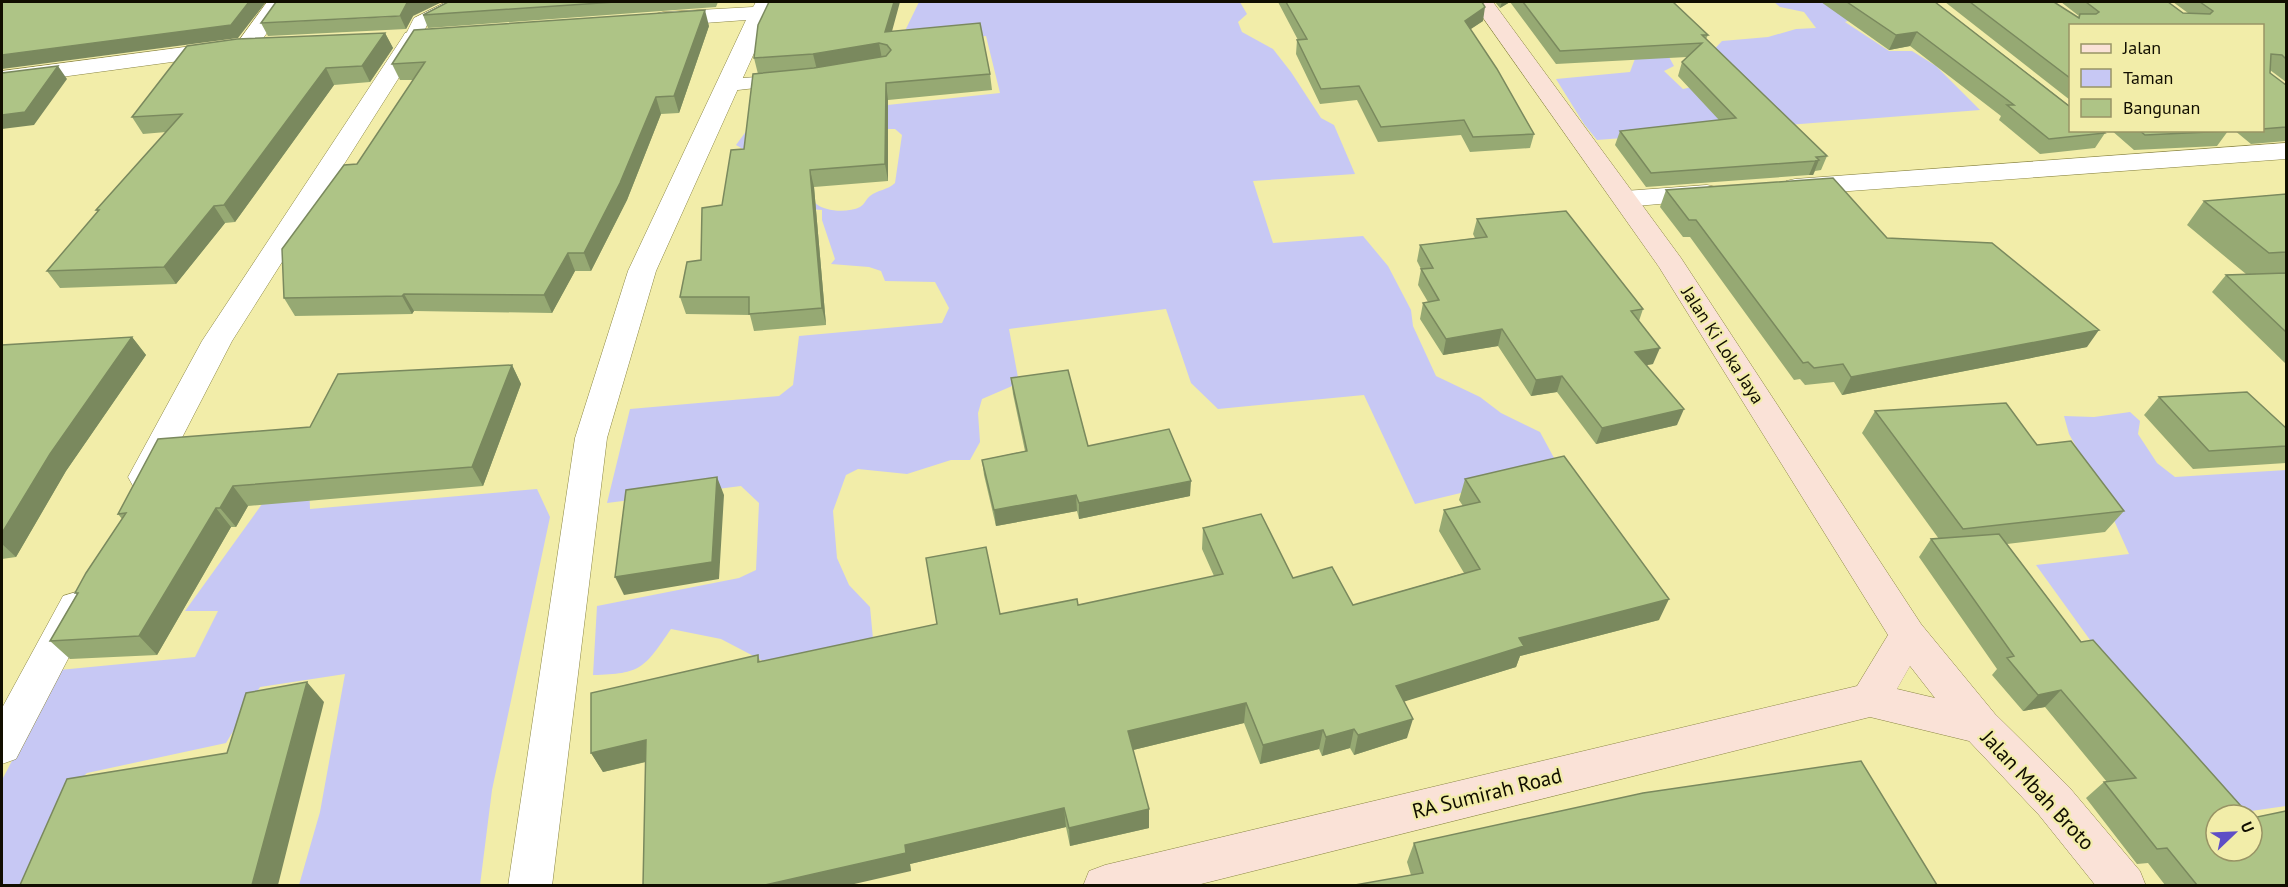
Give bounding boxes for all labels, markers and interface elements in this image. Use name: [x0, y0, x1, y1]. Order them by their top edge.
legend: [2069, 24, 2264, 132]
text: Jalan: [2122, 36, 2161, 59]
text: Taman: [2123, 66, 2173, 89]
text: Bangunan: [2123, 96, 2200, 119]
street label: Jalan Ki Loka Jaya: [1676, 281, 1770, 408]
street label: Jalan Mbah Broto: [1975, 724, 2101, 856]
street label: RA Sumirah Road: [1409, 761, 1565, 825]
north arrow: [2204, 803, 2264, 863]
text: U: [2237, 819, 2259, 836]

